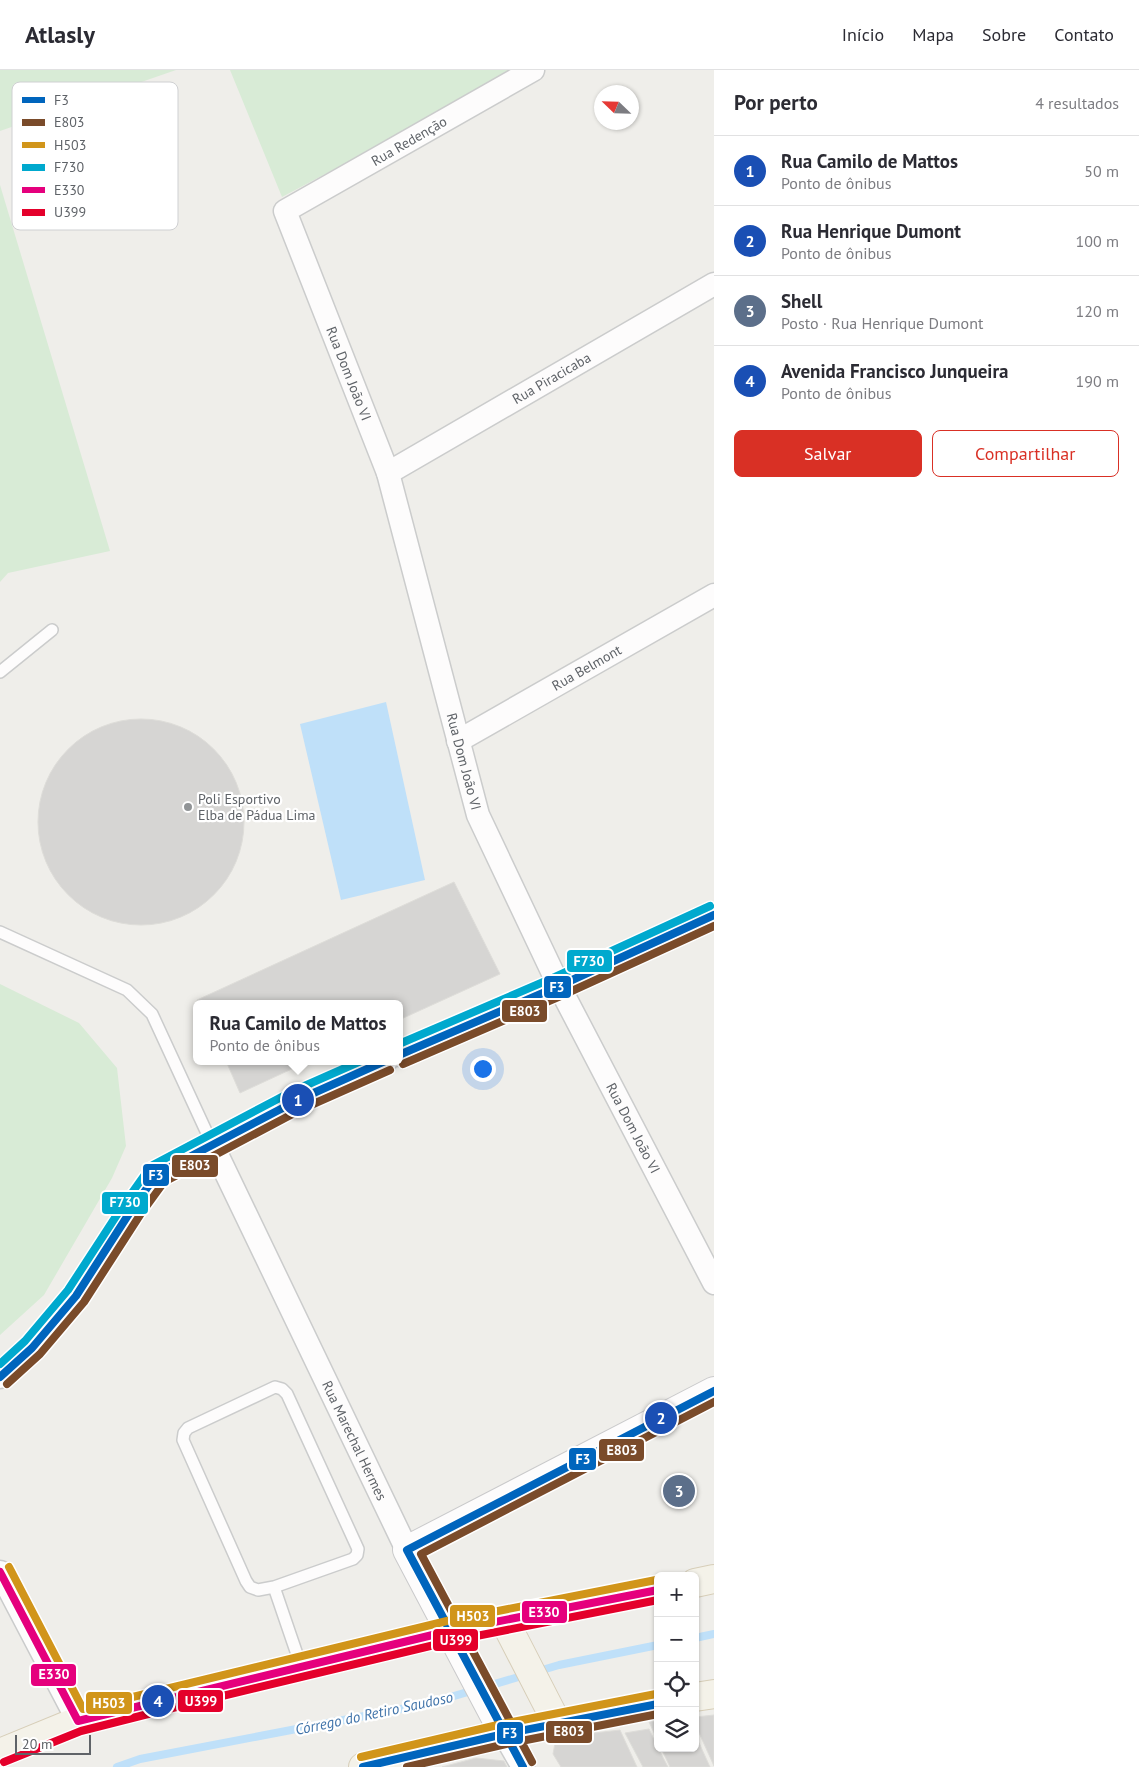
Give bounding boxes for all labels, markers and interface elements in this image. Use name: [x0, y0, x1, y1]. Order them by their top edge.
text: Atlasly: [25, 19, 95, 50]
text: Início: [842, 23, 884, 46]
text: Mapa: [912, 23, 954, 46]
text: Sobre: [982, 23, 1026, 46]
text: Contato: [1054, 23, 1114, 46]
legend: [12, 82, 178, 230]
north arrow: [594, 85, 639, 130]
text: Por perto: [734, 89, 818, 116]
text: F3: [54, 91, 69, 109]
text: 4 resultados: [1035, 93, 1119, 113]
street label: Rua Redenção: [368, 112, 450, 170]
text: E803: [54, 113, 84, 131]
text: H503: [54, 136, 86, 154]
text: Rua Camilo de Mattos: [781, 149, 958, 173]
text: F730: [54, 158, 84, 176]
text: 1: [745, 161, 755, 181]
text: 50 m: [1084, 161, 1119, 181]
text: Ponto de ônibus: [781, 173, 891, 193]
text: E330: [54, 181, 85, 199]
text: U399: [54, 203, 86, 221]
text: Rua Henrique Dumont: [781, 219, 961, 243]
text: 2: [745, 231, 755, 251]
text: 100 m: [1076, 231, 1119, 251]
text: Ponto de ônibus: [781, 243, 891, 263]
text: Shell: [781, 289, 822, 313]
text: 3: [745, 301, 755, 321]
text: 120 m: [1076, 301, 1119, 321]
text: Posto · Rua Henrique Dumont: [781, 313, 983, 333]
street label: Rua Dom João VI: [322, 324, 376, 423]
street label: Rua Piracicaba: [509, 348, 594, 408]
text: Avenida Francisco Junqueira: [781, 359, 1009, 383]
text: 4: [745, 371, 755, 391]
text: 190 m: [1076, 371, 1119, 391]
text: Ponto de ônibus: [781, 383, 891, 403]
button: Salvar: [734, 430, 922, 477]
button: Compartilhar: [932, 430, 1119, 477]
street label: Rua Belmont: [549, 641, 625, 695]
street label: Rua Dom João VI: [443, 711, 485, 812]
place label: Poli Esportivo Elba de Pádua Lima: [198, 790, 316, 824]
marker: Poli Esportivo Elba de Pádua Lima: [182, 801, 194, 813]
line badge: F730: [566, 949, 613, 973]
text: F730: [574, 952, 605, 970]
line badge: F3: [543, 975, 572, 999]
text: F3: [549, 978, 565, 996]
line badge: E803: [501, 999, 548, 1023]
popup: [193, 1000, 403, 1065]
text: E803: [509, 1002, 541, 1020]
text: Rua Camilo de Mattos: [209, 1011, 387, 1035]
text: Ponto de ônibus: [209, 1035, 320, 1055]
your location: [470, 1056, 496, 1082]
street label: Rua Dom João VI: [602, 1080, 664, 1176]
pin: 1: [282, 1081, 314, 1119]
line badge: E803: [171, 1154, 219, 1178]
text: E803: [179, 1156, 211, 1174]
line badge: F3: [142, 1163, 170, 1187]
text: F3: [148, 1166, 164, 1184]
line badge: F730: [101, 1191, 149, 1215]
text: F730: [110, 1193, 141, 1211]
street label: Rua Marechal Hermes: [318, 1378, 391, 1503]
pin: 2: [645, 1399, 677, 1437]
line badge: E803: [598, 1438, 645, 1462]
text: E803: [606, 1441, 638, 1459]
line badge: F3: [568, 1447, 597, 1471]
text: F3: [575, 1450, 591, 1468]
pin: 3: [663, 1472, 695, 1510]
map controls: [654, 1572, 699, 1752]
button: +: [654, 1572, 699, 1617]
line badge: E330: [521, 1600, 568, 1624]
text: E330: [528, 1603, 560, 1621]
line badge: H503: [449, 1604, 496, 1628]
text: H503: [457, 1607, 489, 1625]
button: −: [654, 1617, 699, 1662]
line badge: U399: [432, 1628, 479, 1652]
text: U399: [440, 1631, 472, 1649]
button: locate: [654, 1662, 699, 1707]
line badge: E330: [30, 1663, 77, 1687]
text: E330: [38, 1665, 70, 1683]
pin: 4: [142, 1682, 174, 1720]
water label: Córrego do Retiro Saudoso: [293, 1687, 455, 1739]
line badge: U399: [177, 1689, 224, 1713]
line badge: H503: [85, 1691, 133, 1715]
text: U399: [185, 1692, 217, 1710]
text: H503: [93, 1694, 125, 1712]
button: layers: [654, 1707, 699, 1752]
line badge: E803: [545, 1720, 593, 1744]
line badge: F3: [496, 1721, 524, 1745]
text: E803: [553, 1722, 585, 1740]
text: F3: [502, 1724, 518, 1742]
scale bar: [15, 1732, 91, 1755]
text: 20 m: [22, 1735, 52, 1753]

